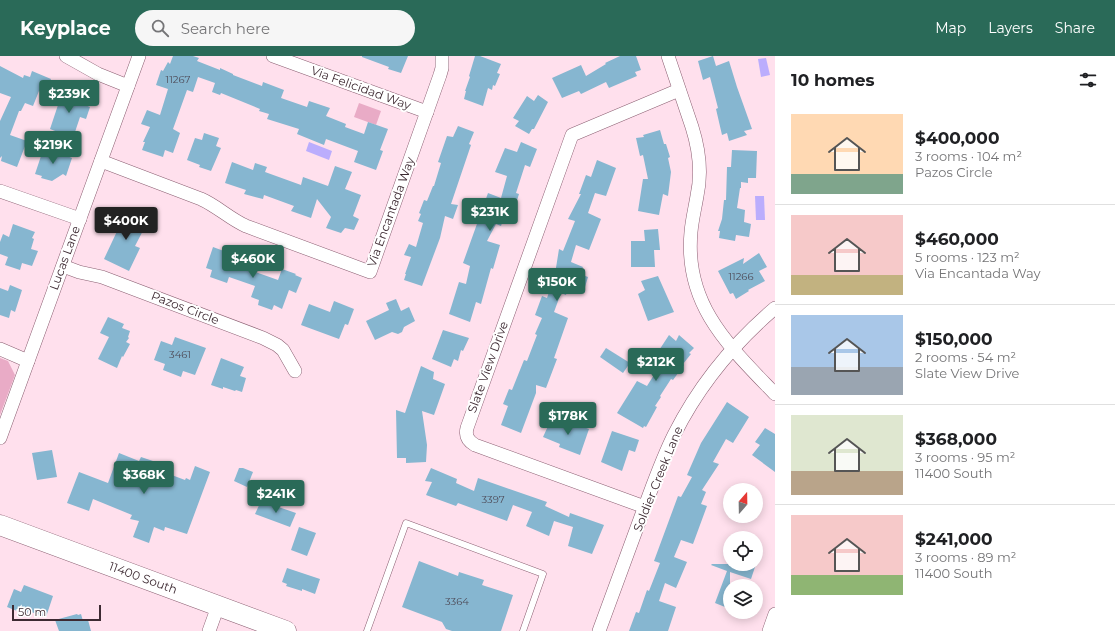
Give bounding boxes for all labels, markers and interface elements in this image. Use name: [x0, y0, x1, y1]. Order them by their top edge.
search box: [135, 10, 415, 46]
text: Keyplace: [20, 17, 111, 40]
icon: search: [149, 17, 171, 39]
text: Search here: [181, 19, 270, 38]
text: Map: [935, 19, 966, 37]
text: Layers: [988, 19, 1033, 37]
text: Share: [1055, 19, 1095, 37]
street label: Via Felicidad Way: [309, 63, 414, 113]
icon: filters: [1077, 69, 1099, 91]
text: 10 homes: [791, 70, 875, 90]
house number: 11267: [166, 73, 191, 86]
pin: $239K: [41, 80, 97, 114]
text: $239K: [48, 85, 90, 101]
text: $400,000: [915, 128, 999, 148]
icon: home: [823, 130, 871, 178]
pin: $219K: [25, 131, 81, 165]
text: $219K: [34, 136, 72, 152]
text: 3 rooms · 104 m²: [915, 148, 1022, 164]
street label: Via Encantada Way: [364, 154, 418, 269]
text: Pazos Circle: [915, 164, 993, 180]
pin: $231K: [462, 198, 518, 232]
text: $231K: [471, 203, 509, 219]
pin: $400K: [98, 207, 154, 241]
text: $400K: [104, 212, 148, 228]
street label: Lucas Lane: [46, 224, 83, 292]
text: $460,000: [915, 229, 999, 249]
icon: home: [823, 231, 871, 279]
pin: $460K: [225, 245, 281, 279]
text: 5 rooms · 123 m²: [915, 249, 1020, 265]
text: $460K: [231, 250, 275, 266]
text: Via Encantada Way: [915, 265, 1040, 281]
pin: $150K: [529, 268, 585, 302]
house number: 11266: [728, 270, 754, 283]
text: $150K: [537, 273, 577, 289]
street label: Pazos Circle: [149, 288, 221, 327]
street label: Slate View Drive: [464, 319, 511, 415]
text: $150,000: [915, 329, 993, 349]
icon: home: [823, 331, 871, 379]
house number: 3461: [169, 348, 191, 361]
pin: $212K: [628, 348, 684, 382]
text: 2 rooms · 54 m²: [915, 349, 1016, 365]
text: $212K: [637, 353, 675, 369]
text: Slate View Drive: [915, 365, 1019, 381]
pin: $178K: [540, 402, 596, 436]
text: $178K: [548, 407, 588, 423]
street label: Soldier Creek Lane: [630, 424, 686, 534]
text: $368,000: [915, 429, 997, 449]
icon: home: [823, 431, 871, 479]
text: 3 rooms · 95 m²: [915, 449, 1015, 465]
pin: $368K: [116, 461, 172, 495]
text: 11400 South: [915, 465, 993, 481]
text: $368K: [123, 466, 165, 482]
pin: $241K: [248, 480, 304, 514]
north arrow: [723, 483, 763, 523]
map controls: [723, 483, 763, 619]
text: $241K: [256, 485, 296, 501]
house number: 3397: [481, 493, 505, 506]
text: $241,000: [915, 529, 993, 549]
button: locate: [723, 531, 763, 571]
icon: home: [823, 531, 871, 579]
text: 3 rooms · 89 m²: [915, 549, 1016, 565]
street label: 11400 South: [107, 558, 179, 597]
text: 11400 South: [915, 565, 993, 581]
button: layers: [723, 579, 763, 619]
house number: 3364: [445, 595, 469, 608]
scale bar: [12, 603, 101, 622]
text: 50 m: [18, 605, 46, 619]

